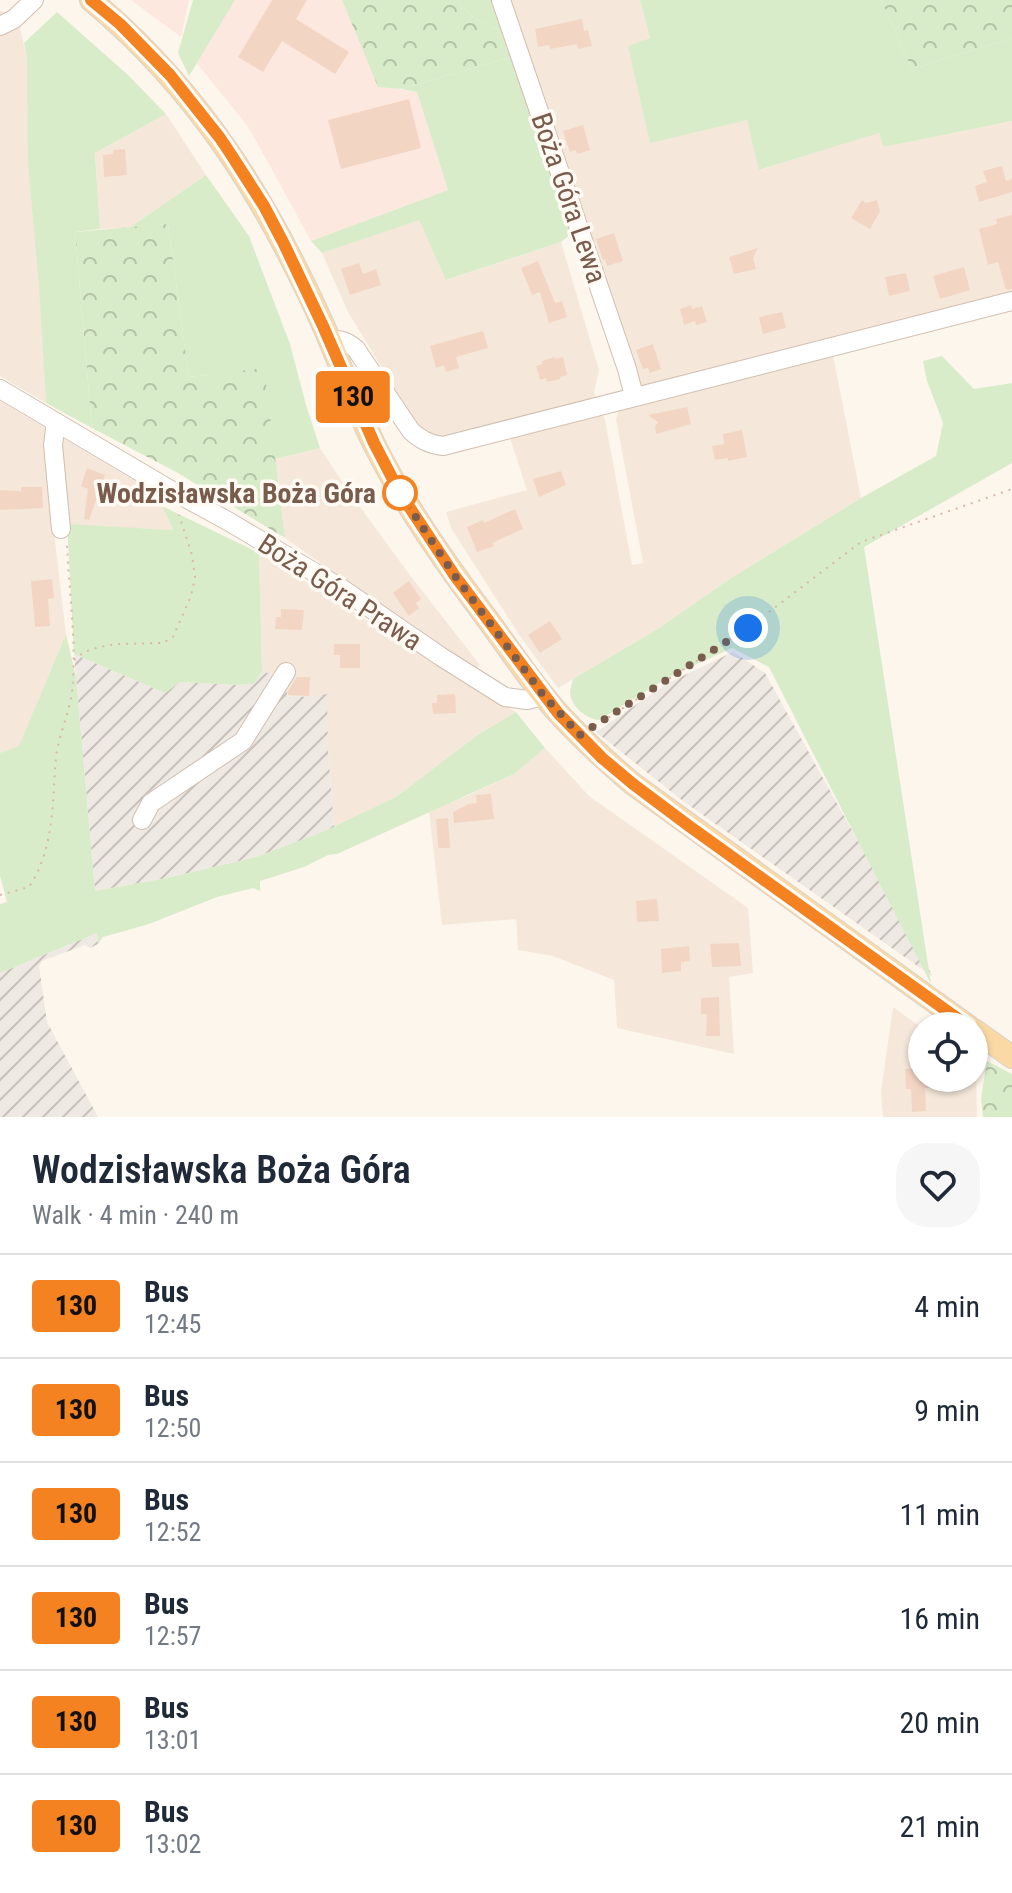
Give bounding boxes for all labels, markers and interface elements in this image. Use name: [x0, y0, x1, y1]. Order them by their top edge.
street label: Boża Góra Lewa: [524, 109, 614, 287]
line badge: 130: [307, 371, 399, 423]
text: 130: [332, 380, 374, 413]
marker: Wodzisławska Boża Góra: [383, 476, 417, 510]
place label: Wodzisławska Boża Góra: [96, 477, 376, 510]
street label: Boża Góra Prawa: [252, 527, 428, 657]
your location: [728, 608, 768, 648]
map controls: [908, 1012, 988, 1092]
button: locate: [908, 1012, 988, 1092]
button: heart: [896, 1143, 980, 1227]
text: Wodzisławska Boża Góra: [32, 1148, 411, 1192]
text: Walk · 4 min · 240 m: [32, 1200, 239, 1230]
text: Bus: [144, 1274, 189, 1309]
text: 130: [55, 1289, 97, 1322]
text: 4 min: [914, 1289, 980, 1324]
text: 12:45: [144, 1309, 201, 1339]
text: Bus: [144, 1378, 189, 1413]
text: 130: [55, 1393, 97, 1426]
text: 9 min: [914, 1393, 980, 1428]
text: 12:50: [144, 1413, 201, 1443]
text: Bus: [144, 1482, 189, 1517]
text: 130: [55, 1497, 97, 1530]
text: 11 min: [899, 1497, 980, 1532]
text: 12:52: [144, 1517, 201, 1547]
text: Bus: [144, 1586, 189, 1621]
text: 130: [55, 1601, 97, 1634]
text: 16 min: [899, 1601, 980, 1636]
text: 12:57: [144, 1621, 201, 1651]
text: Bus: [144, 1690, 189, 1725]
text: 130: [55, 1705, 97, 1738]
text: 20 min: [899, 1705, 980, 1740]
text: 13:01: [144, 1725, 201, 1755]
text: Bus: [144, 1794, 189, 1829]
text: 130: [55, 1809, 97, 1842]
text: 21 min: [899, 1809, 980, 1844]
text: 13:02: [144, 1829, 201, 1859]

